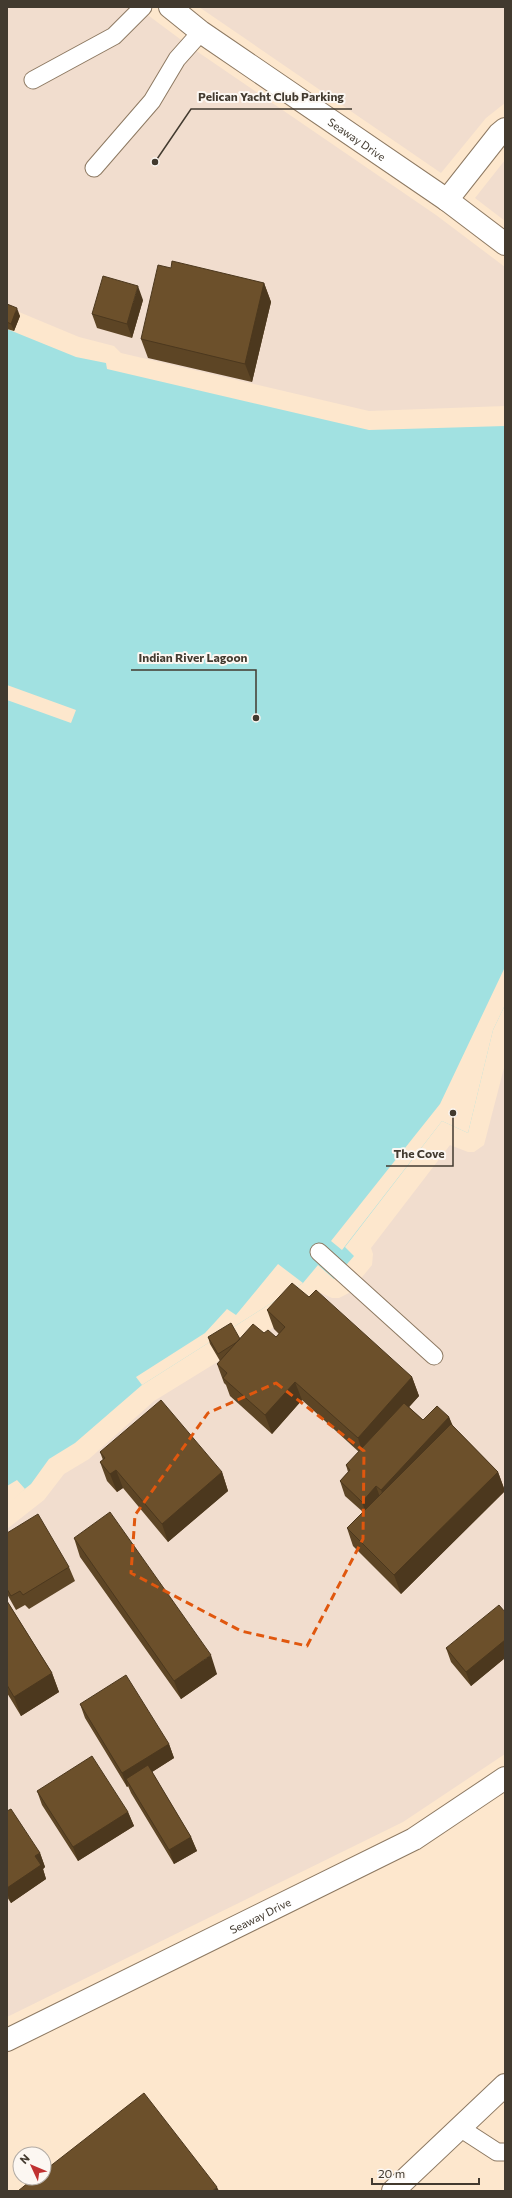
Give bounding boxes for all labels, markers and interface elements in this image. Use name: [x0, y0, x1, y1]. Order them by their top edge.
callout: Pelican Yacht Club Parking: [191, 85, 352, 109]
text: Pelican Yacht Club Parking: [198, 89, 344, 103]
street label: Seaway Drive: [326, 115, 389, 163]
callout: Indian River Lagoon: [131, 646, 256, 670]
text: Indian River Lagoon: [138, 650, 248, 664]
callout: The Cove: [386, 1142, 453, 1166]
text: The Cove: [394, 1146, 445, 1160]
street label: Seaway Drive: [227, 1894, 293, 1936]
north arrow: [12, 2146, 52, 2186]
text: N: [17, 2151, 32, 2166]
scale bar: [372, 2160, 479, 2186]
text: 20 m: [378, 2166, 405, 2180]

